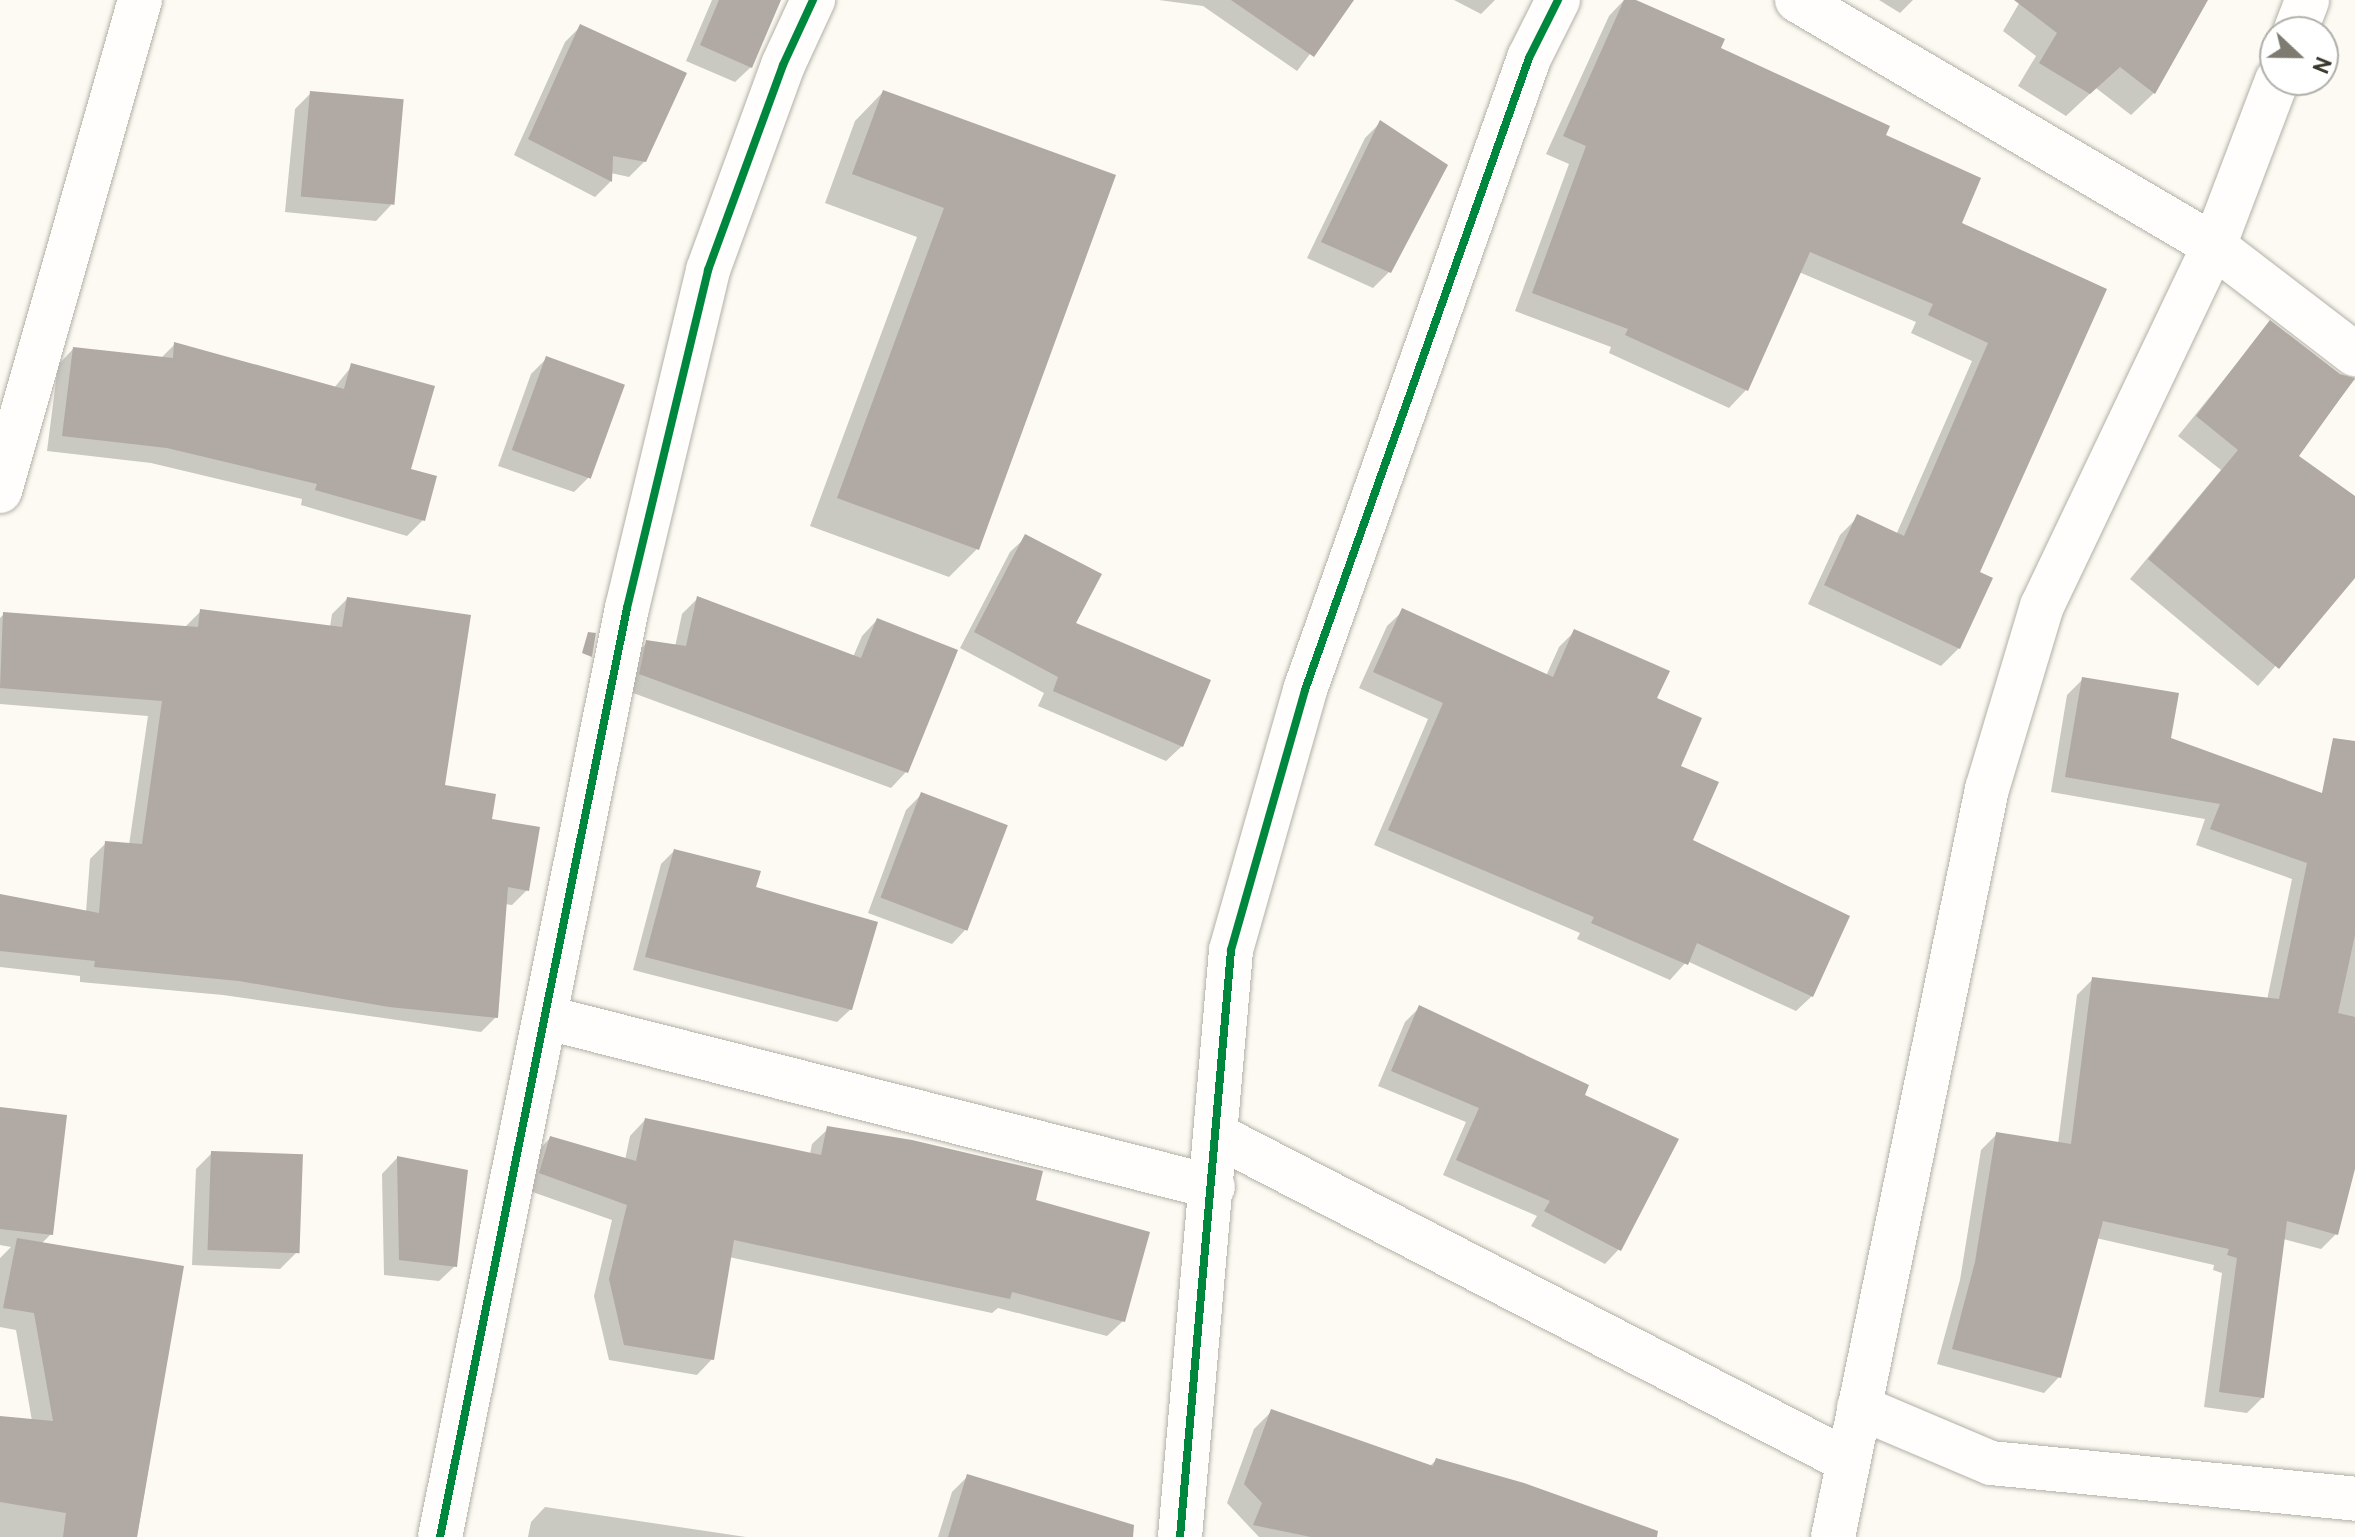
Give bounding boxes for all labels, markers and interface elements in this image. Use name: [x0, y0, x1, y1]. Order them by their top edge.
north arrow: [2259, 16, 2339, 96]
text: N: [2304, 52, 2335, 77]

